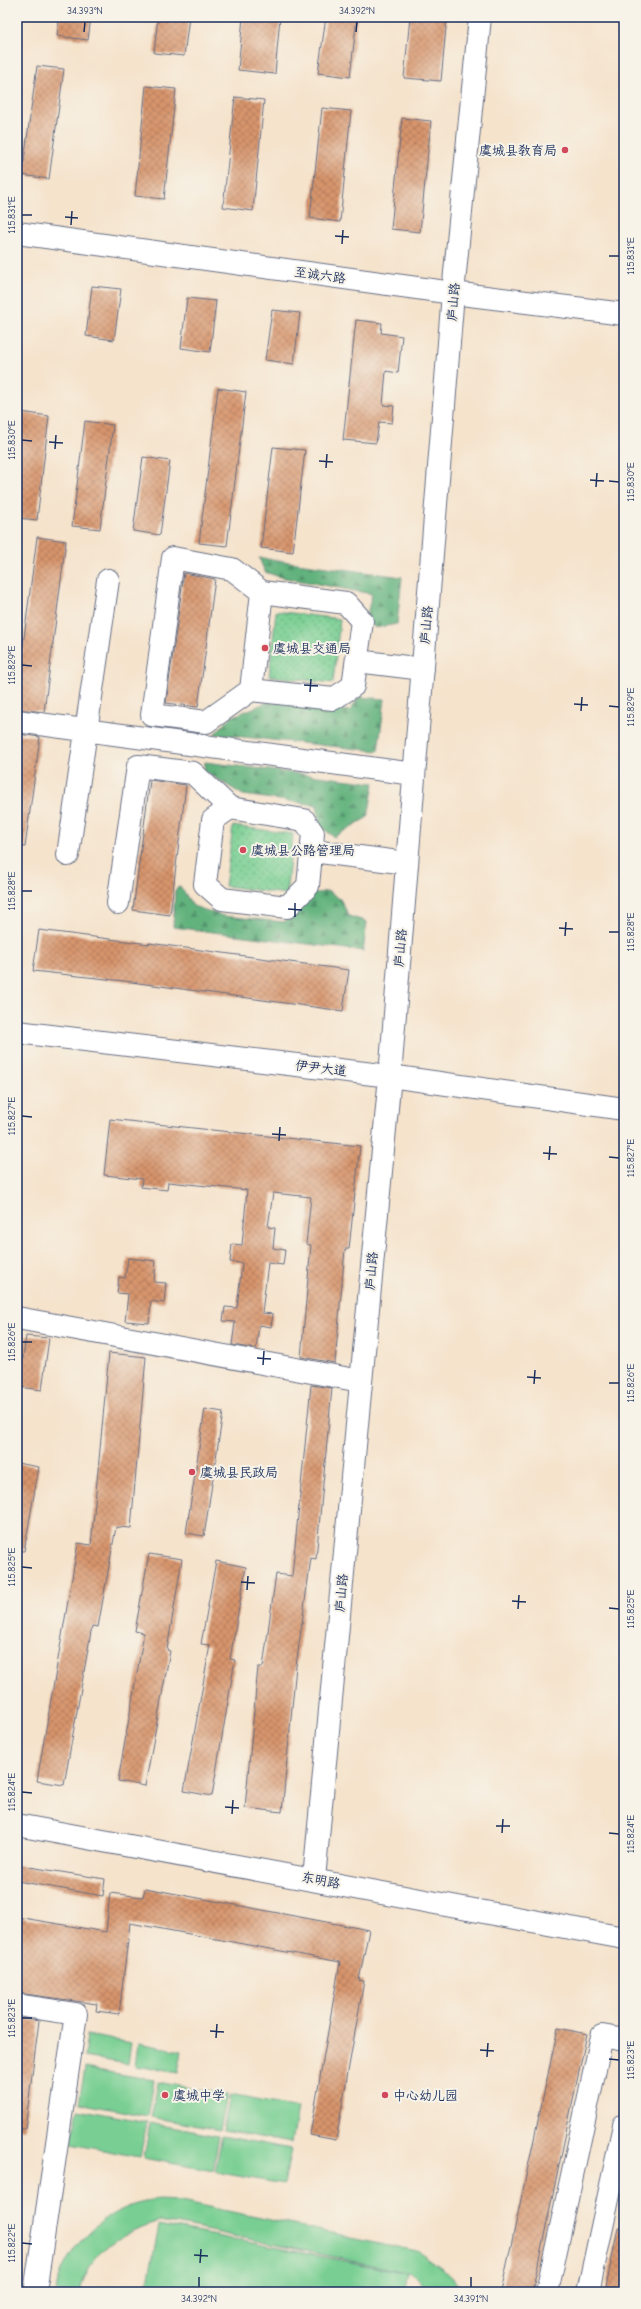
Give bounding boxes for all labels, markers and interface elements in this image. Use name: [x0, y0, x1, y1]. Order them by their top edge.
text: 34.393°N: [67, 5, 103, 17]
text: 34.392°N: [339, 5, 375, 17]
place label: 虞城县教育局: [479, 143, 557, 158]
marker: 虞城县教育局: [560, 145, 570, 155]
text: 115.831°E: [6, 196, 18, 234]
text: 115.831°E: [625, 237, 637, 275]
street label: 至诚六路: [293, 264, 347, 286]
street label: 庐山路: [444, 282, 462, 322]
text: 115.830°E: [6, 420, 18, 460]
text: 115.830°E: [625, 462, 637, 502]
street label: 庐山路: [417, 605, 435, 645]
place label: 虞城县交通局: [273, 641, 351, 656]
marker: 虞城县交通局: [260, 643, 270, 653]
text: 115.829°E: [6, 645, 18, 685]
text: 115.829°E: [625, 687, 637, 727]
place label: 虞城县公路管理局: [251, 843, 355, 858]
marker: 虞城县公路管理局: [238, 845, 248, 855]
text: 115.828°E: [6, 872, 18, 910]
text: 115.828°E: [625, 913, 637, 951]
street label: 庐山路: [391, 928, 409, 968]
street label: 伊尹大道: [294, 1057, 348, 1079]
text: 115.827°E: [6, 1097, 18, 1135]
text: 115.827°E: [625, 1139, 637, 1177]
street label: 庐山路: [362, 1251, 380, 1291]
text: 115.826°E: [6, 1322, 18, 1362]
text: 115.826°E: [625, 1363, 637, 1403]
place label: 虞城县民政局: [200, 1465, 278, 1480]
marker: 虞城县民政局: [187, 1467, 197, 1477]
text: 115.825°E: [6, 1547, 18, 1587]
street label: 庐山路: [332, 1573, 350, 1613]
text: 115.825°E: [625, 1589, 637, 1629]
text: 115.824°E: [6, 1773, 18, 1811]
text: 115.824°E: [625, 1815, 637, 1853]
street label: 东明路: [300, 1869, 342, 1891]
text: 115.823°E: [6, 1999, 18, 2037]
text: 115.823°E: [625, 2041, 637, 2079]
place label: 虞城中学: [173, 2088, 225, 2103]
place label: 中心幼儿园: [393, 2088, 458, 2103]
marker: 虞城中学: [160, 2090, 170, 2100]
marker: 中心幼儿园: [380, 2090, 390, 2100]
text: 115.822°E: [6, 2224, 18, 2262]
text: 34.392°N: [181, 2293, 217, 2305]
text: 34.391°N: [454, 2293, 488, 2305]

